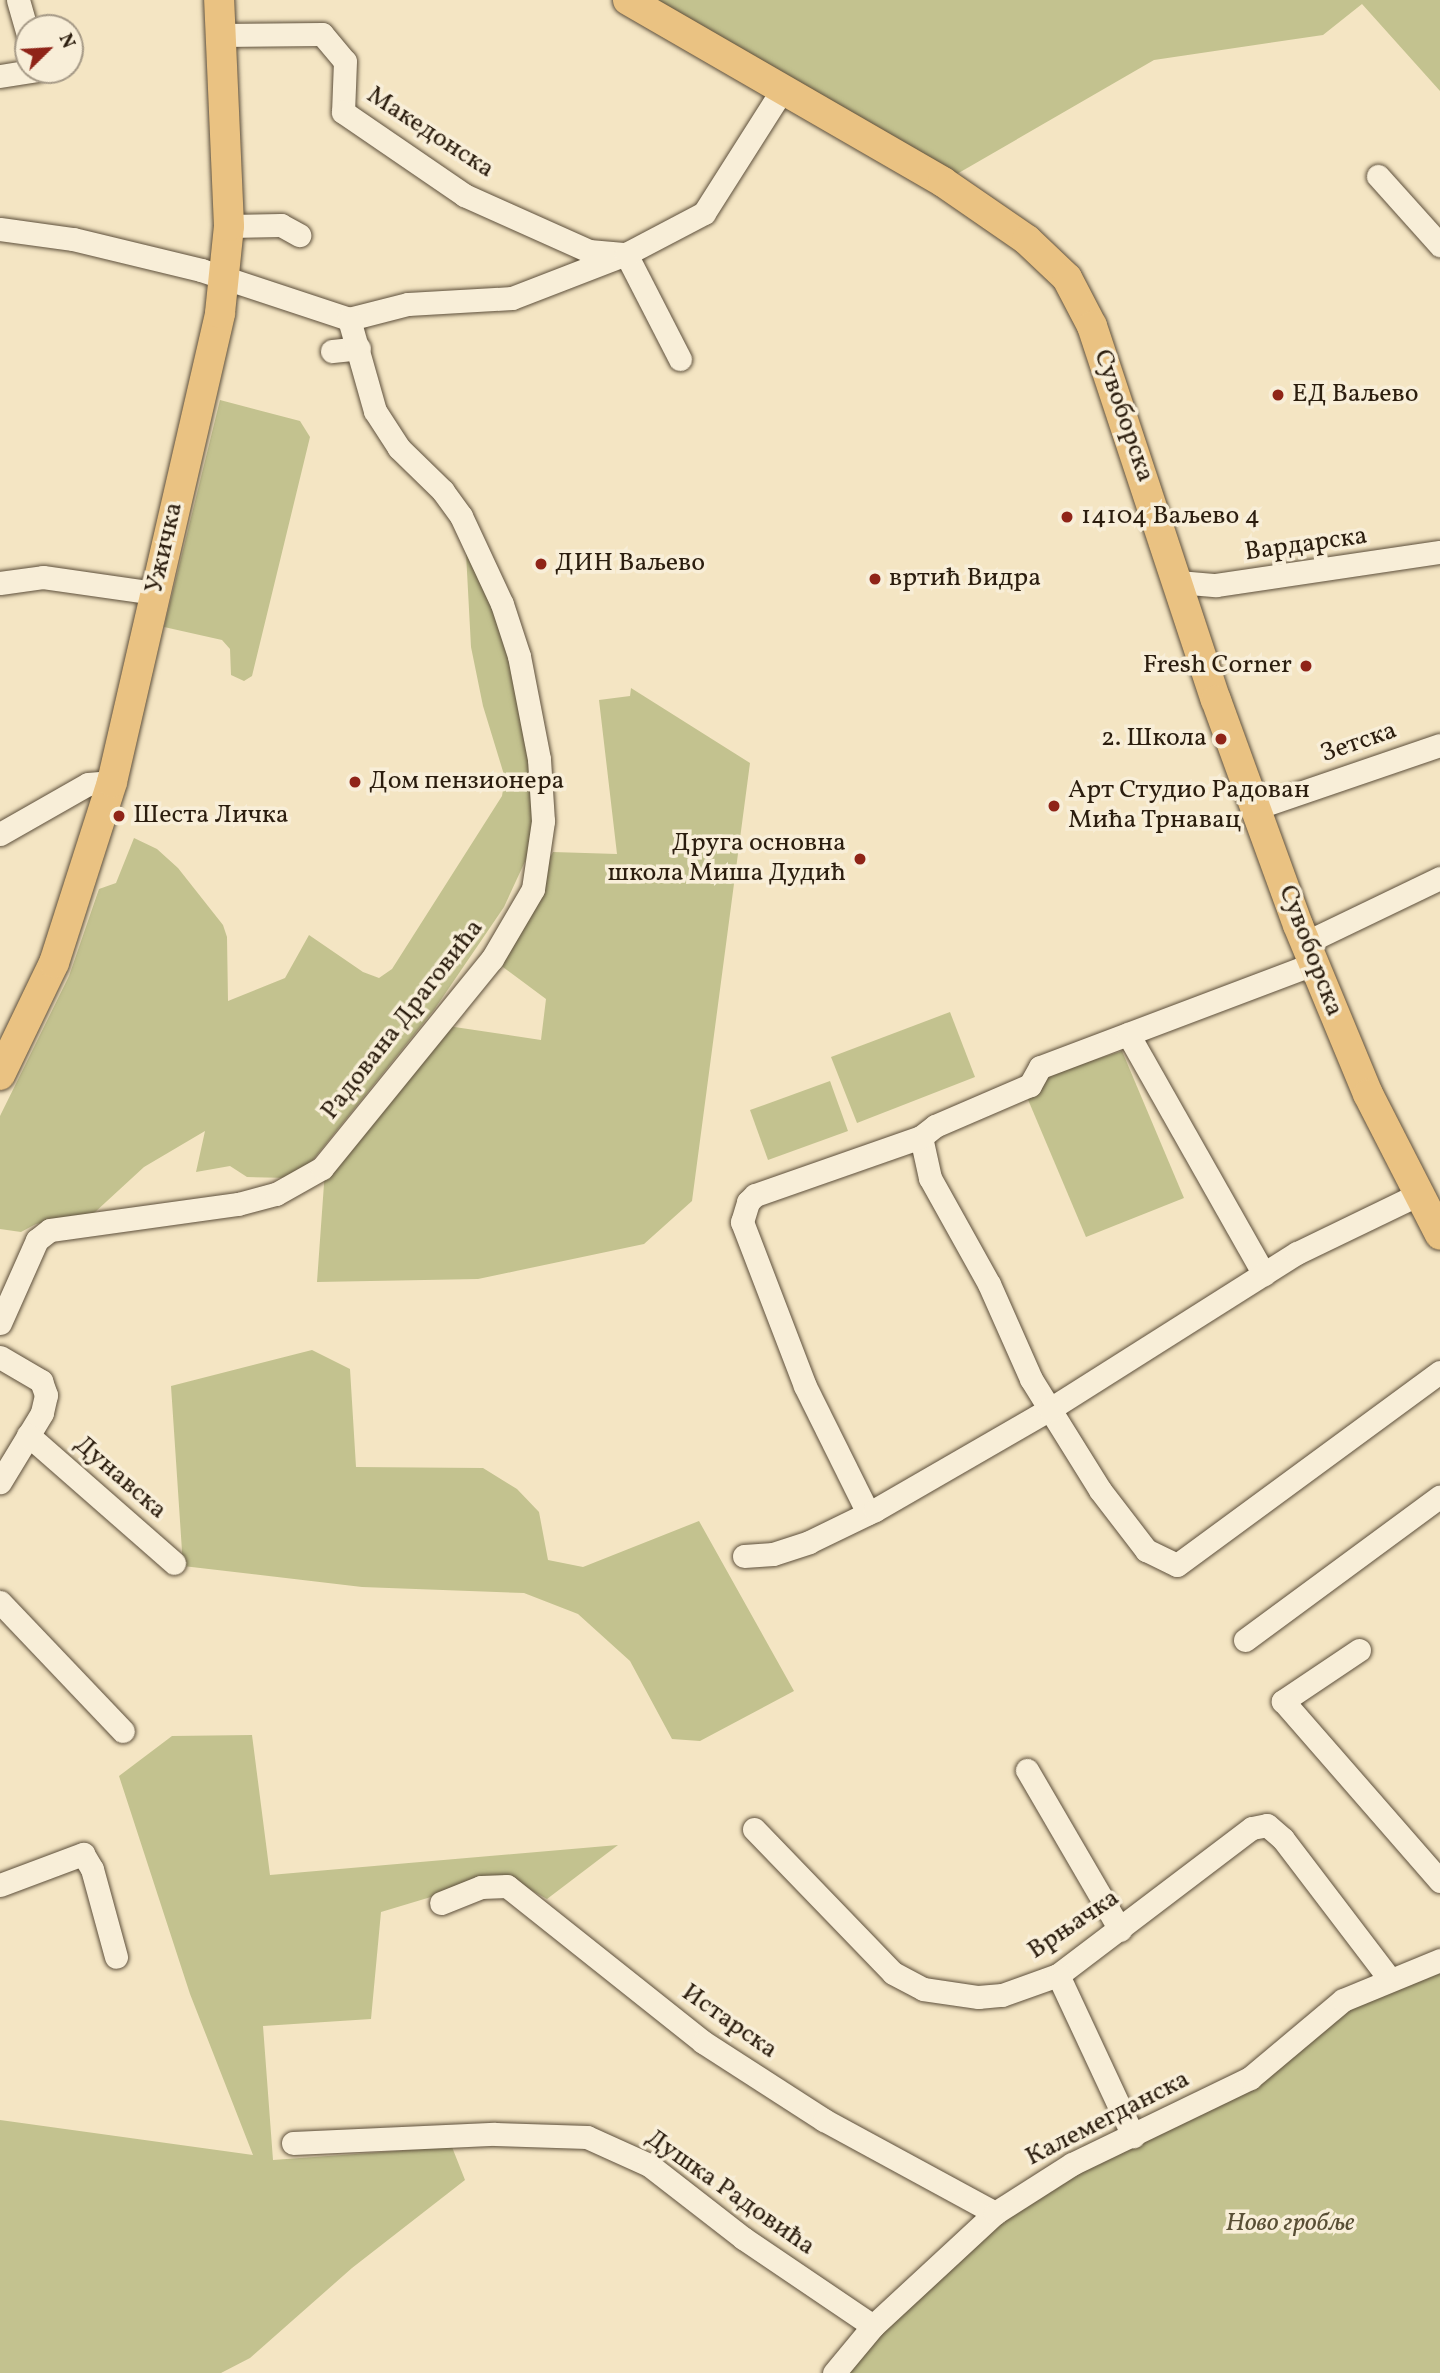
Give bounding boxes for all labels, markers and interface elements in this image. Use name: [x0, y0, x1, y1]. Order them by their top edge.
north arrow: [14, 14, 84, 84]
text: N: [52, 30, 81, 53]
street label: Македонска: [360, 80, 500, 186]
street label: Сувоборска: [1086, 346, 1160, 486]
place label: ЕД Ваљево: [1292, 379, 1419, 411]
marker: ЕД Ваљево: [1270, 387, 1286, 403]
street label: Ужичка: [139, 500, 191, 596]
place label: 14104 Ваљево 4: [1081, 501, 1260, 533]
marker: 14104 Ваљево 4: [1059, 509, 1075, 525]
street label: Вардарска: [1243, 521, 1369, 569]
place label: ДИН Ваљево: [555, 548, 705, 580]
marker: ДИН Ваљево: [533, 556, 549, 572]
place label: вртић Видра: [889, 563, 1041, 595]
marker: вртић Видра: [867, 571, 883, 587]
place label: Fresh Corner: [1143, 650, 1292, 682]
marker: Fresh Corner: [1298, 658, 1314, 674]
street label: Зетска: [1317, 715, 1401, 771]
place label: 2. Школа: [1101, 723, 1207, 755]
marker: 2. Школа: [1213, 731, 1229, 747]
place label: Дом пензионера: [369, 766, 565, 798]
marker: Дом пензионера: [347, 774, 363, 790]
place label: Арт Студио Радован Мића Трнавац: [1068, 775, 1310, 836]
marker: Арт Студио Радован Мића Трнавац: [1046, 798, 1062, 814]
place label: Шеста Личка: [133, 800, 289, 832]
marker: Шеста Личка: [111, 808, 127, 824]
place label: Друга основна школа Миша Дудић: [608, 828, 846, 890]
marker: Друга основна школа Миша Дудић: [852, 851, 868, 867]
street label: Сувоборска: [1271, 881, 1349, 1021]
street label: Радована Драговића: [315, 914, 491, 1126]
street label: Дунавска: [67, 1429, 173, 1527]
street label: Врњачка: [1022, 1883, 1126, 1967]
street label: Истарска: [675, 1978, 783, 2066]
street label: Калемегданска: [1021, 2064, 1195, 2174]
street label: Душка Радовића: [639, 2123, 821, 2263]
park label: Ново гробље: [1225, 2208, 1355, 2240]

